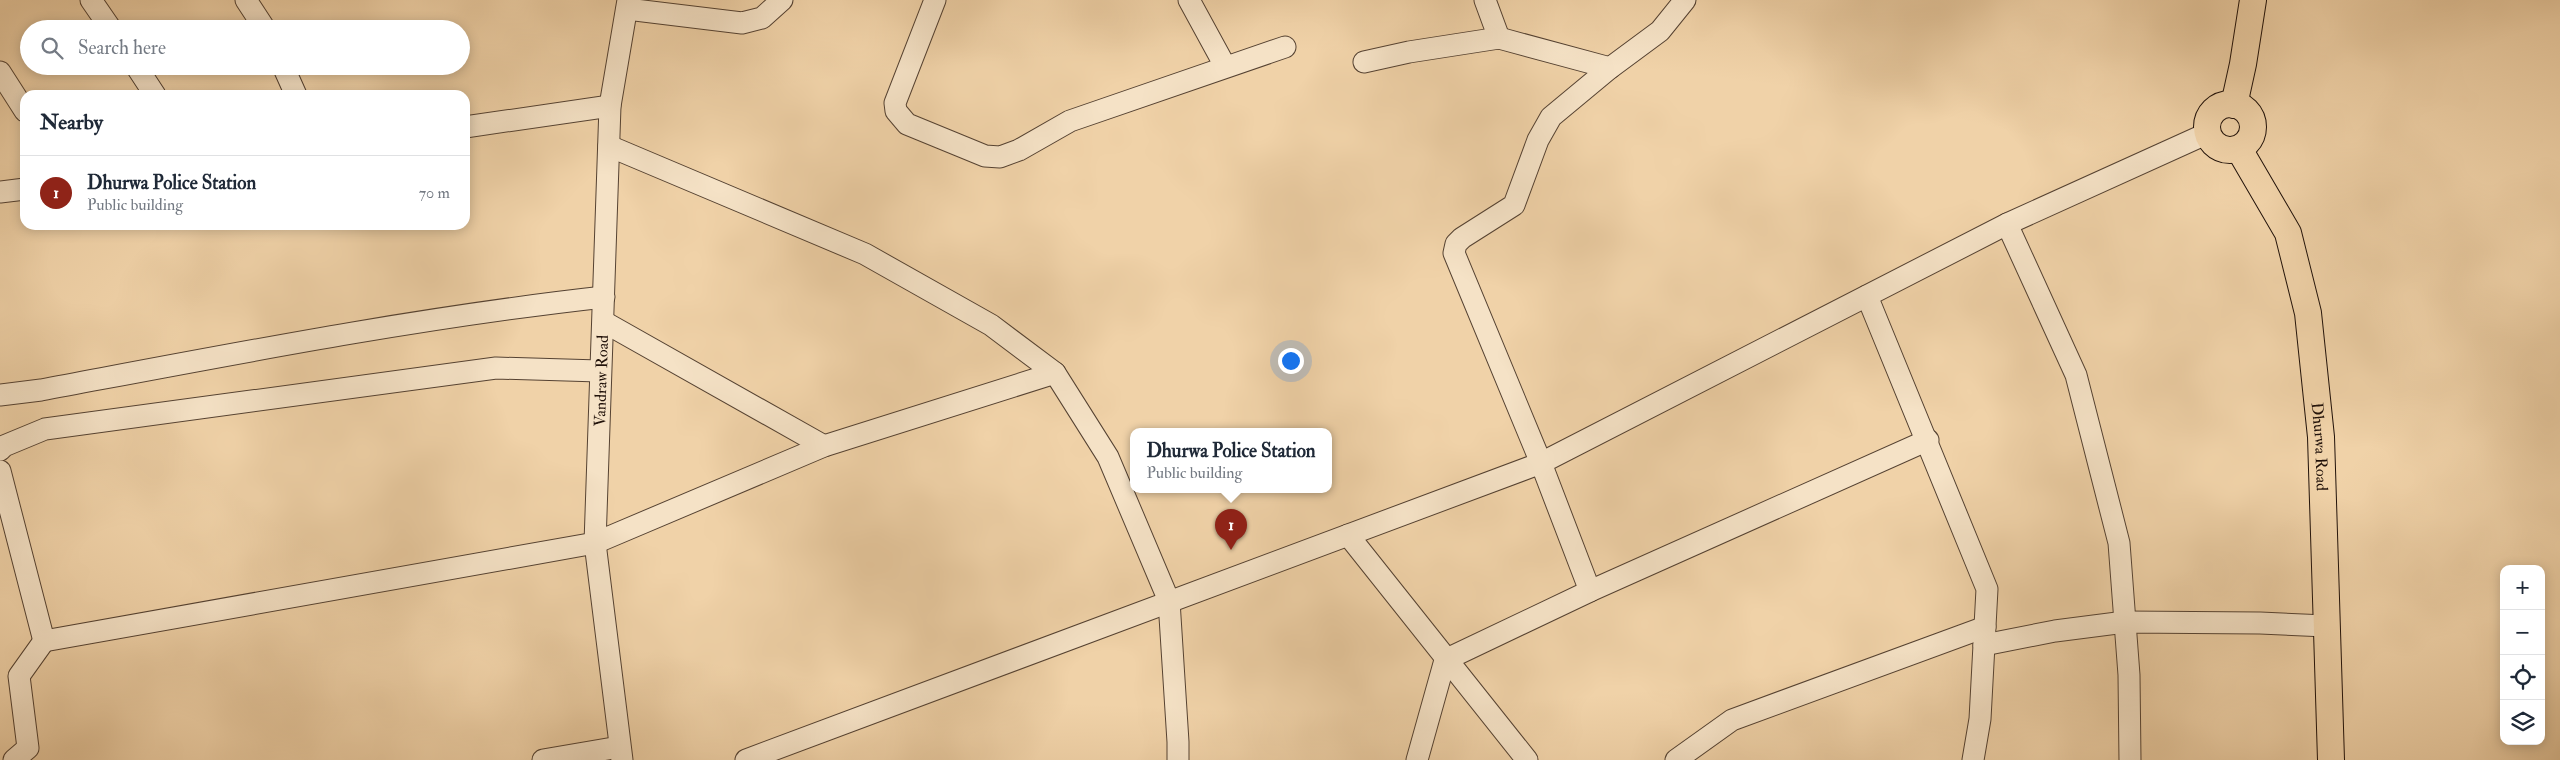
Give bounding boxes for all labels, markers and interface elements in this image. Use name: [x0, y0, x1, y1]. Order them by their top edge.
search box: [20, 20, 470, 75]
icon: search: [38, 34, 66, 62]
text: Search here: [78, 36, 166, 60]
text: Nearby: [40, 109, 103, 136]
text: Dhurwa Police Station: [87, 171, 256, 195]
text: 1: [53, 183, 59, 203]
text: 70 m: [419, 183, 450, 203]
text: Public building: [87, 195, 183, 215]
street label: Vandraw Road: [590, 334, 613, 427]
your location: [1278, 348, 1304, 374]
street label: Dhurwa Road: [2306, 401, 2332, 491]
popup: [1130, 428, 1332, 493]
text: Dhurwa Police Station: [1146, 439, 1316, 463]
text: Public building: [1146, 463, 1242, 483]
pin: 1: [1215, 509, 1247, 550]
map controls: [2500, 565, 2545, 745]
button: +: [2500, 565, 2545, 610]
button: −: [2500, 610, 2545, 655]
button: locate: [2500, 655, 2545, 700]
button: layers: [2500, 700, 2545, 745]

